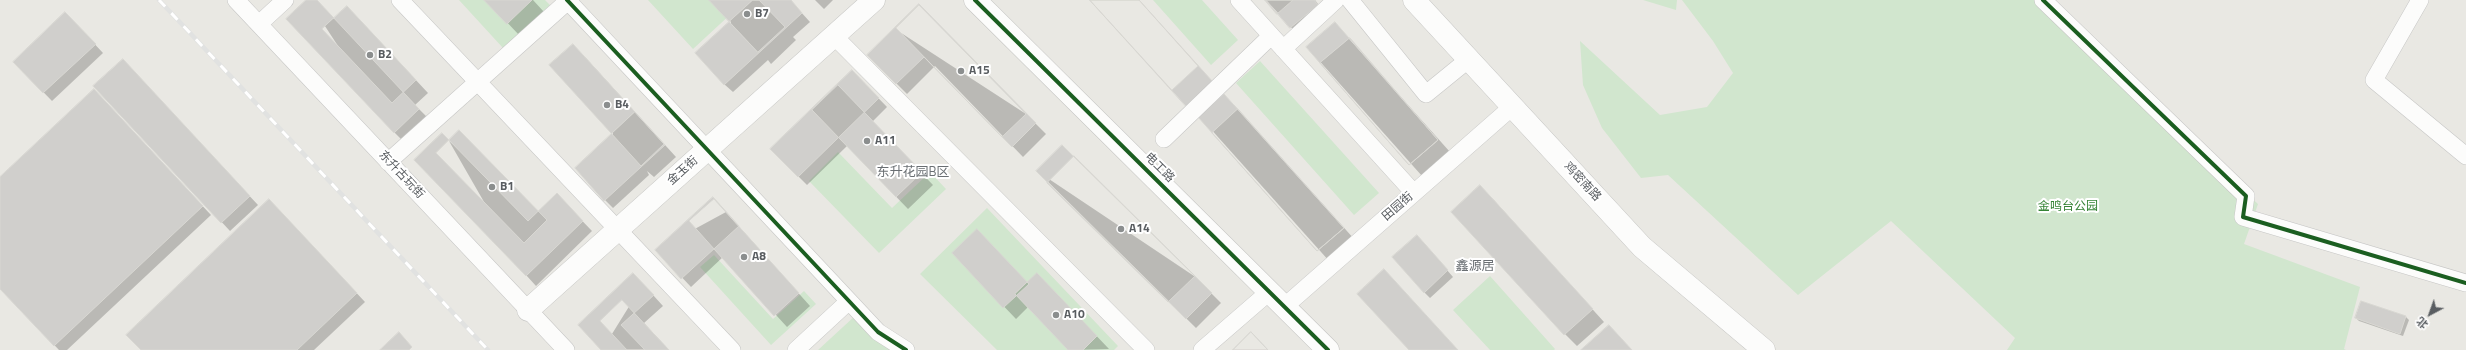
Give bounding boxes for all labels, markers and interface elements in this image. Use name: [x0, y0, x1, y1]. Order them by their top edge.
place label: B7: [755, 7, 769, 21]
marker: B7: [742, 9, 752, 19]
place label: B2: [378, 48, 392, 62]
marker: B2: [365, 50, 375, 60]
place label: A15: [969, 64, 990, 78]
marker: A15: [956, 66, 966, 76]
place label: B4: [615, 98, 629, 112]
marker: B4: [602, 100, 612, 110]
place label: A11: [875, 134, 896, 148]
marker: A11: [862, 136, 872, 146]
street label: 东升古玩街: [375, 148, 427, 202]
street label: 电工路: [1141, 150, 1177, 186]
street label: 金玉街: [665, 154, 701, 188]
street label: 鸡密南路: [1560, 160, 1604, 204]
district label: 东升花园B区: [876, 165, 950, 181]
place label: B1: [500, 180, 514, 194]
marker: B1: [487, 182, 497, 192]
street label: 田园街: [1380, 190, 1416, 224]
park label: 金鸣台公园: [2038, 200, 2098, 214]
place label: A14: [1129, 222, 1150, 236]
marker: A14: [1116, 224, 1126, 234]
place label: A8: [752, 250, 766, 264]
marker: A8: [739, 252, 749, 262]
district label: 鑫源居: [1456, 259, 1494, 275]
north arrow: [2410, 294, 2450, 334]
place label: A10: [1064, 308, 1085, 322]
marker: A10: [1051, 310, 1061, 320]
text: 北: [2413, 313, 2432, 333]

